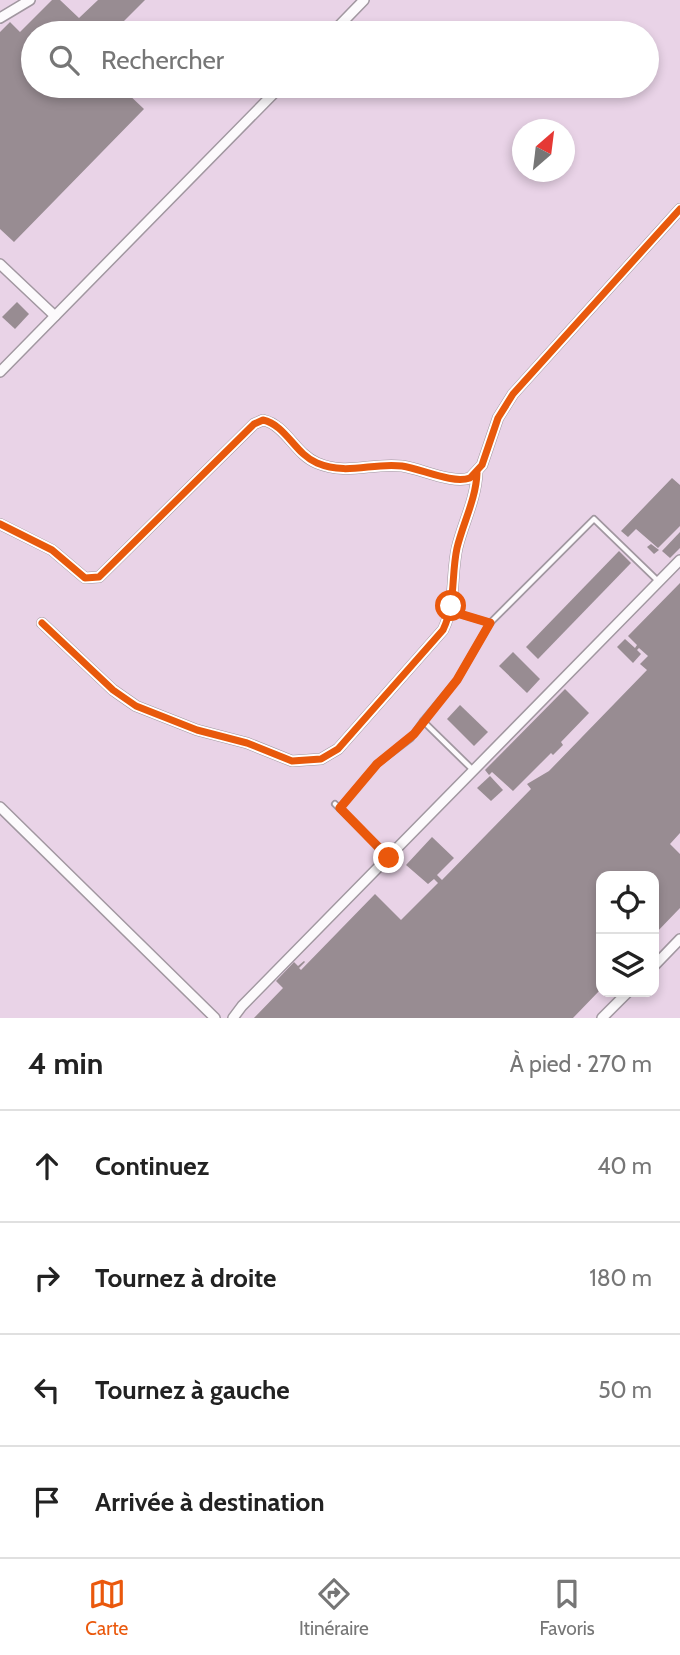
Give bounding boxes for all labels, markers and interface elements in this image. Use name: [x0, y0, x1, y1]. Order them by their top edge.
search box: [21, 21, 659, 98]
icon: search: [45, 41, 83, 79]
text: Rechercher: [101, 44, 224, 76]
north arrow: [512, 119, 575, 182]
route start: [435, 590, 466, 621]
route end: [373, 842, 404, 873]
map controls: [596, 871, 659, 997]
button: locate: [596, 871, 659, 934]
button: layers: [596, 934, 659, 997]
text: 4 min: [28, 1045, 103, 1082]
text: À pied · 270 m: [510, 1050, 652, 1078]
icon: ahead: [28, 1147, 66, 1185]
text: Continuez: [95, 1150, 209, 1182]
text: 40 m: [597, 1152, 652, 1180]
icon: right: [28, 1259, 66, 1297]
text: Tournez à droite: [95, 1262, 277, 1294]
text: 180 m: [589, 1264, 652, 1292]
icon: left: [28, 1371, 66, 1409]
text: Tournez à gauche: [95, 1374, 290, 1406]
text: 50 m: [598, 1376, 652, 1404]
icon: arrive: [28, 1483, 66, 1521]
text: Arrivée à destination: [95, 1486, 325, 1518]
tab: Carte: [85, 1575, 128, 1640]
tab: Itinéraire: [299, 1575, 369, 1640]
tab: Favoris: [540, 1575, 595, 1640]

